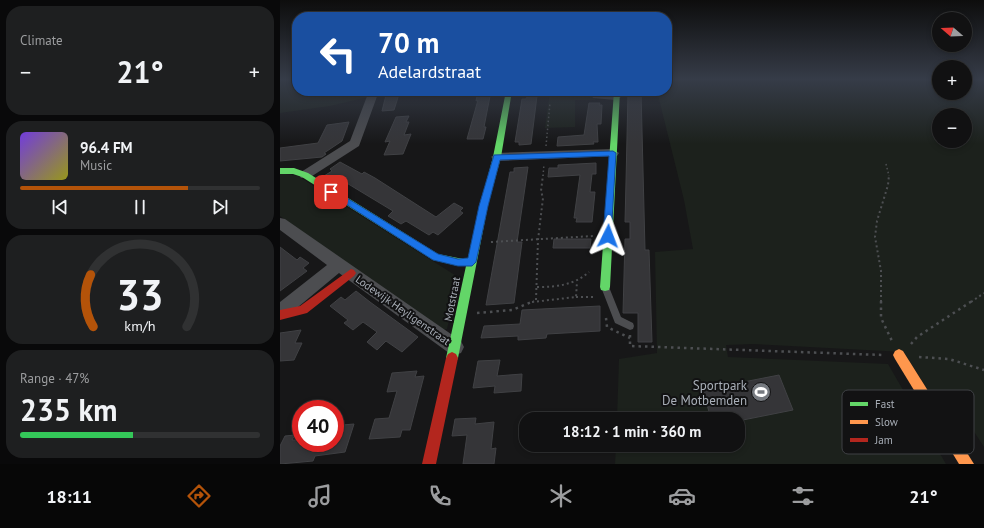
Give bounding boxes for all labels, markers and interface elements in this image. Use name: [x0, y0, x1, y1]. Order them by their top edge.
north arrow: [932, 12, 972, 52]
map controls: [932, 12, 972, 148]
text: 70 m: [378, 24, 439, 61]
icon: left: [312, 28, 364, 80]
text: Climate: [20, 32, 63, 49]
text: 21°: [116, 52, 164, 91]
text: −: [20, 58, 31, 86]
text: +: [249, 58, 260, 86]
text: Adelardstraat: [378, 60, 481, 83]
button: +: [932, 60, 972, 100]
button: −: [932, 108, 972, 148]
text: 96.4 FM: [80, 138, 133, 157]
text: Music: [80, 157, 112, 174]
pin: [314, 175, 348, 209]
icon: arrive: [320, 181, 342, 203]
icon: previous: [49, 196, 71, 218]
icon: pause: [129, 196, 151, 218]
icon: next: [209, 196, 231, 218]
position arrow: [587, 215, 629, 257]
text: 33: [116, 268, 164, 321]
street label: Lodewijk Heyligenstraat: [353, 272, 453, 348]
street label: Motstraat: [441, 275, 463, 322]
text: km/h: [124, 316, 156, 335]
text: Range · 47%: [20, 370, 89, 387]
place label: Sportpark De Motbemden: [662, 377, 748, 409]
sports icon: Sportpark De Motbemden: [750, 381, 772, 403]
text: 235 km: [20, 390, 118, 429]
legend: [842, 390, 974, 454]
text: Fast: [875, 397, 895, 411]
speed limit sign: 40: [292, 400, 344, 452]
text: Slow: [875, 415, 898, 429]
text: 18:12 · 1 min · 360 m: [563, 422, 701, 441]
text: Jam: [874, 433, 893, 447]
icon: directions: [185, 482, 213, 510]
icon: music: [306, 482, 334, 510]
icon: phone: [426, 482, 454, 510]
icon: climate: [547, 482, 575, 510]
icon: car: [668, 482, 696, 510]
icon: filters: [789, 482, 817, 510]
text: 18:11: [46, 485, 92, 508]
text: 21°: [909, 485, 938, 508]

